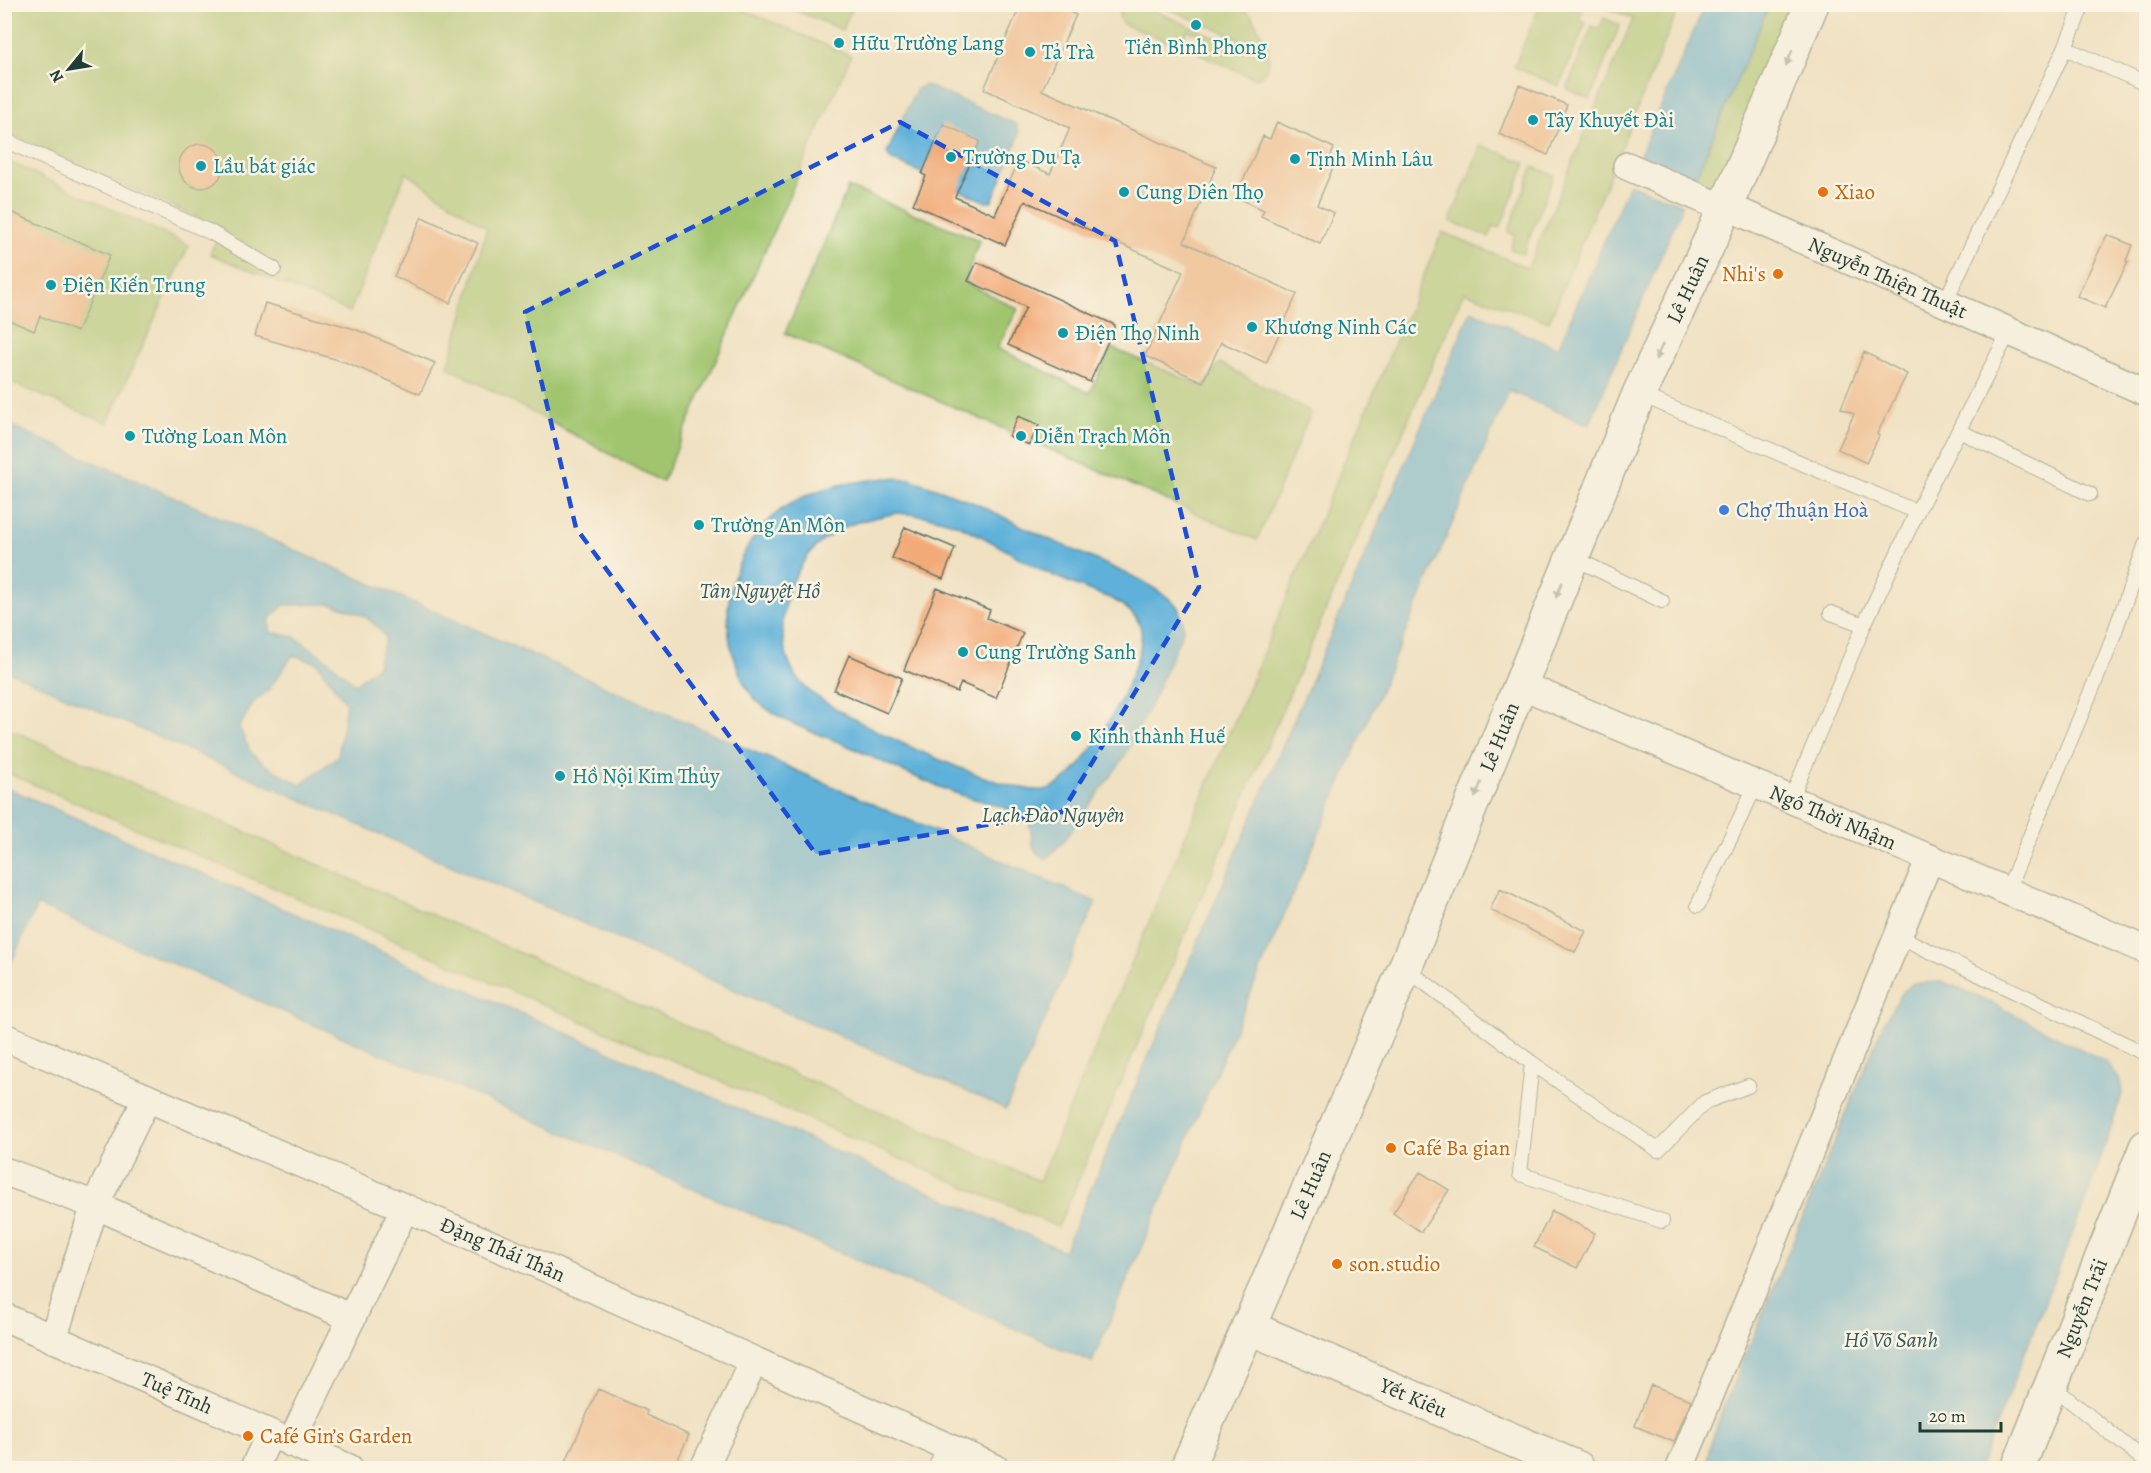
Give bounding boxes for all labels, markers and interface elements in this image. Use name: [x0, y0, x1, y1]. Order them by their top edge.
marker: Tiền Bình Phong: [1189, 18, 1203, 32]
place label: Hữu Trường Lang: [851, 29, 1004, 57]
place label: Tiền Bình Phong: [1125, 33, 1268, 61]
marker: Hữu Trường Lang: [832, 36, 846, 50]
place label: Tả Trà: [1042, 38, 1095, 66]
north arrow: [39, 39, 99, 99]
marker: Tả Trà: [1023, 45, 1037, 59]
one-way arrow: [1784, 50, 1794, 68]
text: N: [44, 65, 69, 87]
place label: Tây Khuyết Đài: [1545, 106, 1674, 134]
marker: Tây Khuyết Đài: [1526, 113, 1540, 127]
place label: Trường Du Tạ: [963, 143, 1081, 171]
place label: Tịnh Minh Lâu: [1307, 145, 1433, 173]
marker: Trường Du Tạ: [944, 150, 958, 164]
place label: Lầu bát giác: [213, 152, 316, 180]
marker: Tịnh Minh Lâu: [1288, 152, 1302, 166]
marker: Lầu bát giác: [194, 159, 208, 173]
place label: Cung Diên Thọ: [1136, 178, 1264, 206]
place label: Xiao: [1835, 178, 1875, 206]
marker: Cung Diên Thọ: [1117, 185, 1131, 199]
marker: Xiao: [1816, 185, 1830, 199]
street label: Nguyễn Thiện Thuật: [1804, 230, 1972, 325]
street label: Lê Huân: [1660, 250, 1716, 328]
place label: Nhi's: [1722, 260, 1766, 288]
marker: Nhi's: [1771, 267, 1785, 281]
place label: Điện Kiến Trung: [63, 271, 206, 299]
marker: Điện Kiến Trung: [44, 278, 58, 292]
place label: Khương Ninh Các: [1264, 313, 1417, 341]
place label: Điện Thọ Ninh: [1075, 319, 1200, 347]
marker: Khương Ninh Các: [1245, 320, 1259, 334]
marker: Điện Thọ Ninh: [1056, 326, 1070, 340]
one-way arrow: [1654, 343, 1664, 361]
place label: Tường Loan Môn: [142, 422, 287, 450]
place label: Diễn Trạch Môn: [1033, 422, 1171, 450]
marker: Tường Loan Môn: [123, 429, 137, 443]
marker: Diễn Trạch Môn: [1014, 429, 1028, 443]
place label: Chợ Thuận Hoà: [1736, 496, 1869, 524]
marker: Chợ Thuận Hoà: [1717, 503, 1731, 517]
place label: Trường An Môn: [711, 511, 845, 539]
marker: Trường An Môn: [692, 518, 706, 532]
water label: Tân Nguyệt Hồ: [700, 576, 820, 606]
one-way arrow: [1554, 581, 1564, 599]
place label: Cung Trường Sanh: [975, 638, 1136, 666]
marker: Cung Trường Sanh: [956, 645, 970, 659]
street label: Lê Huân: [1473, 698, 1526, 776]
place label: Kinh thành Huế: [1088, 722, 1225, 750]
marker: Kinh thành Huế: [1069, 729, 1083, 743]
place label: Hồ Nội Kim Thủy: [572, 762, 720, 790]
marker: Hồ Nội Kim Thủy: [553, 769, 567, 783]
street label: Ngô Thời Nhậm: [1765, 778, 1901, 857]
one-way arrow: [1473, 781, 1482, 799]
water label: Lạch Đào Nguyên: [982, 800, 1125, 830]
place label: Café Ba gian: [1403, 1134, 1510, 1162]
marker: Café Ba gian: [1384, 1141, 1398, 1155]
street label: Lê Huân: [1283, 1146, 1338, 1224]
street label: Đặng Thái Thân: [436, 1210, 570, 1289]
place label: son.studio: [1349, 1250, 1440, 1278]
street label: Nguyễn Trãi: [2049, 1254, 2114, 1362]
marker: son.studio: [1330, 1257, 1344, 1271]
water label: Hồ Võ Sanh: [1844, 1325, 1938, 1355]
street label: Tuệ Tĩnh: [137, 1365, 217, 1421]
street label: Yết Kiêu: [1374, 1371, 1452, 1425]
scale bar: [1920, 1395, 2001, 1433]
text: 20 m: [1929, 1404, 1966, 1428]
place label: Café Gin’s Garden: [260, 1422, 412, 1450]
marker: Café Gin’s Garden: [241, 1429, 255, 1443]

